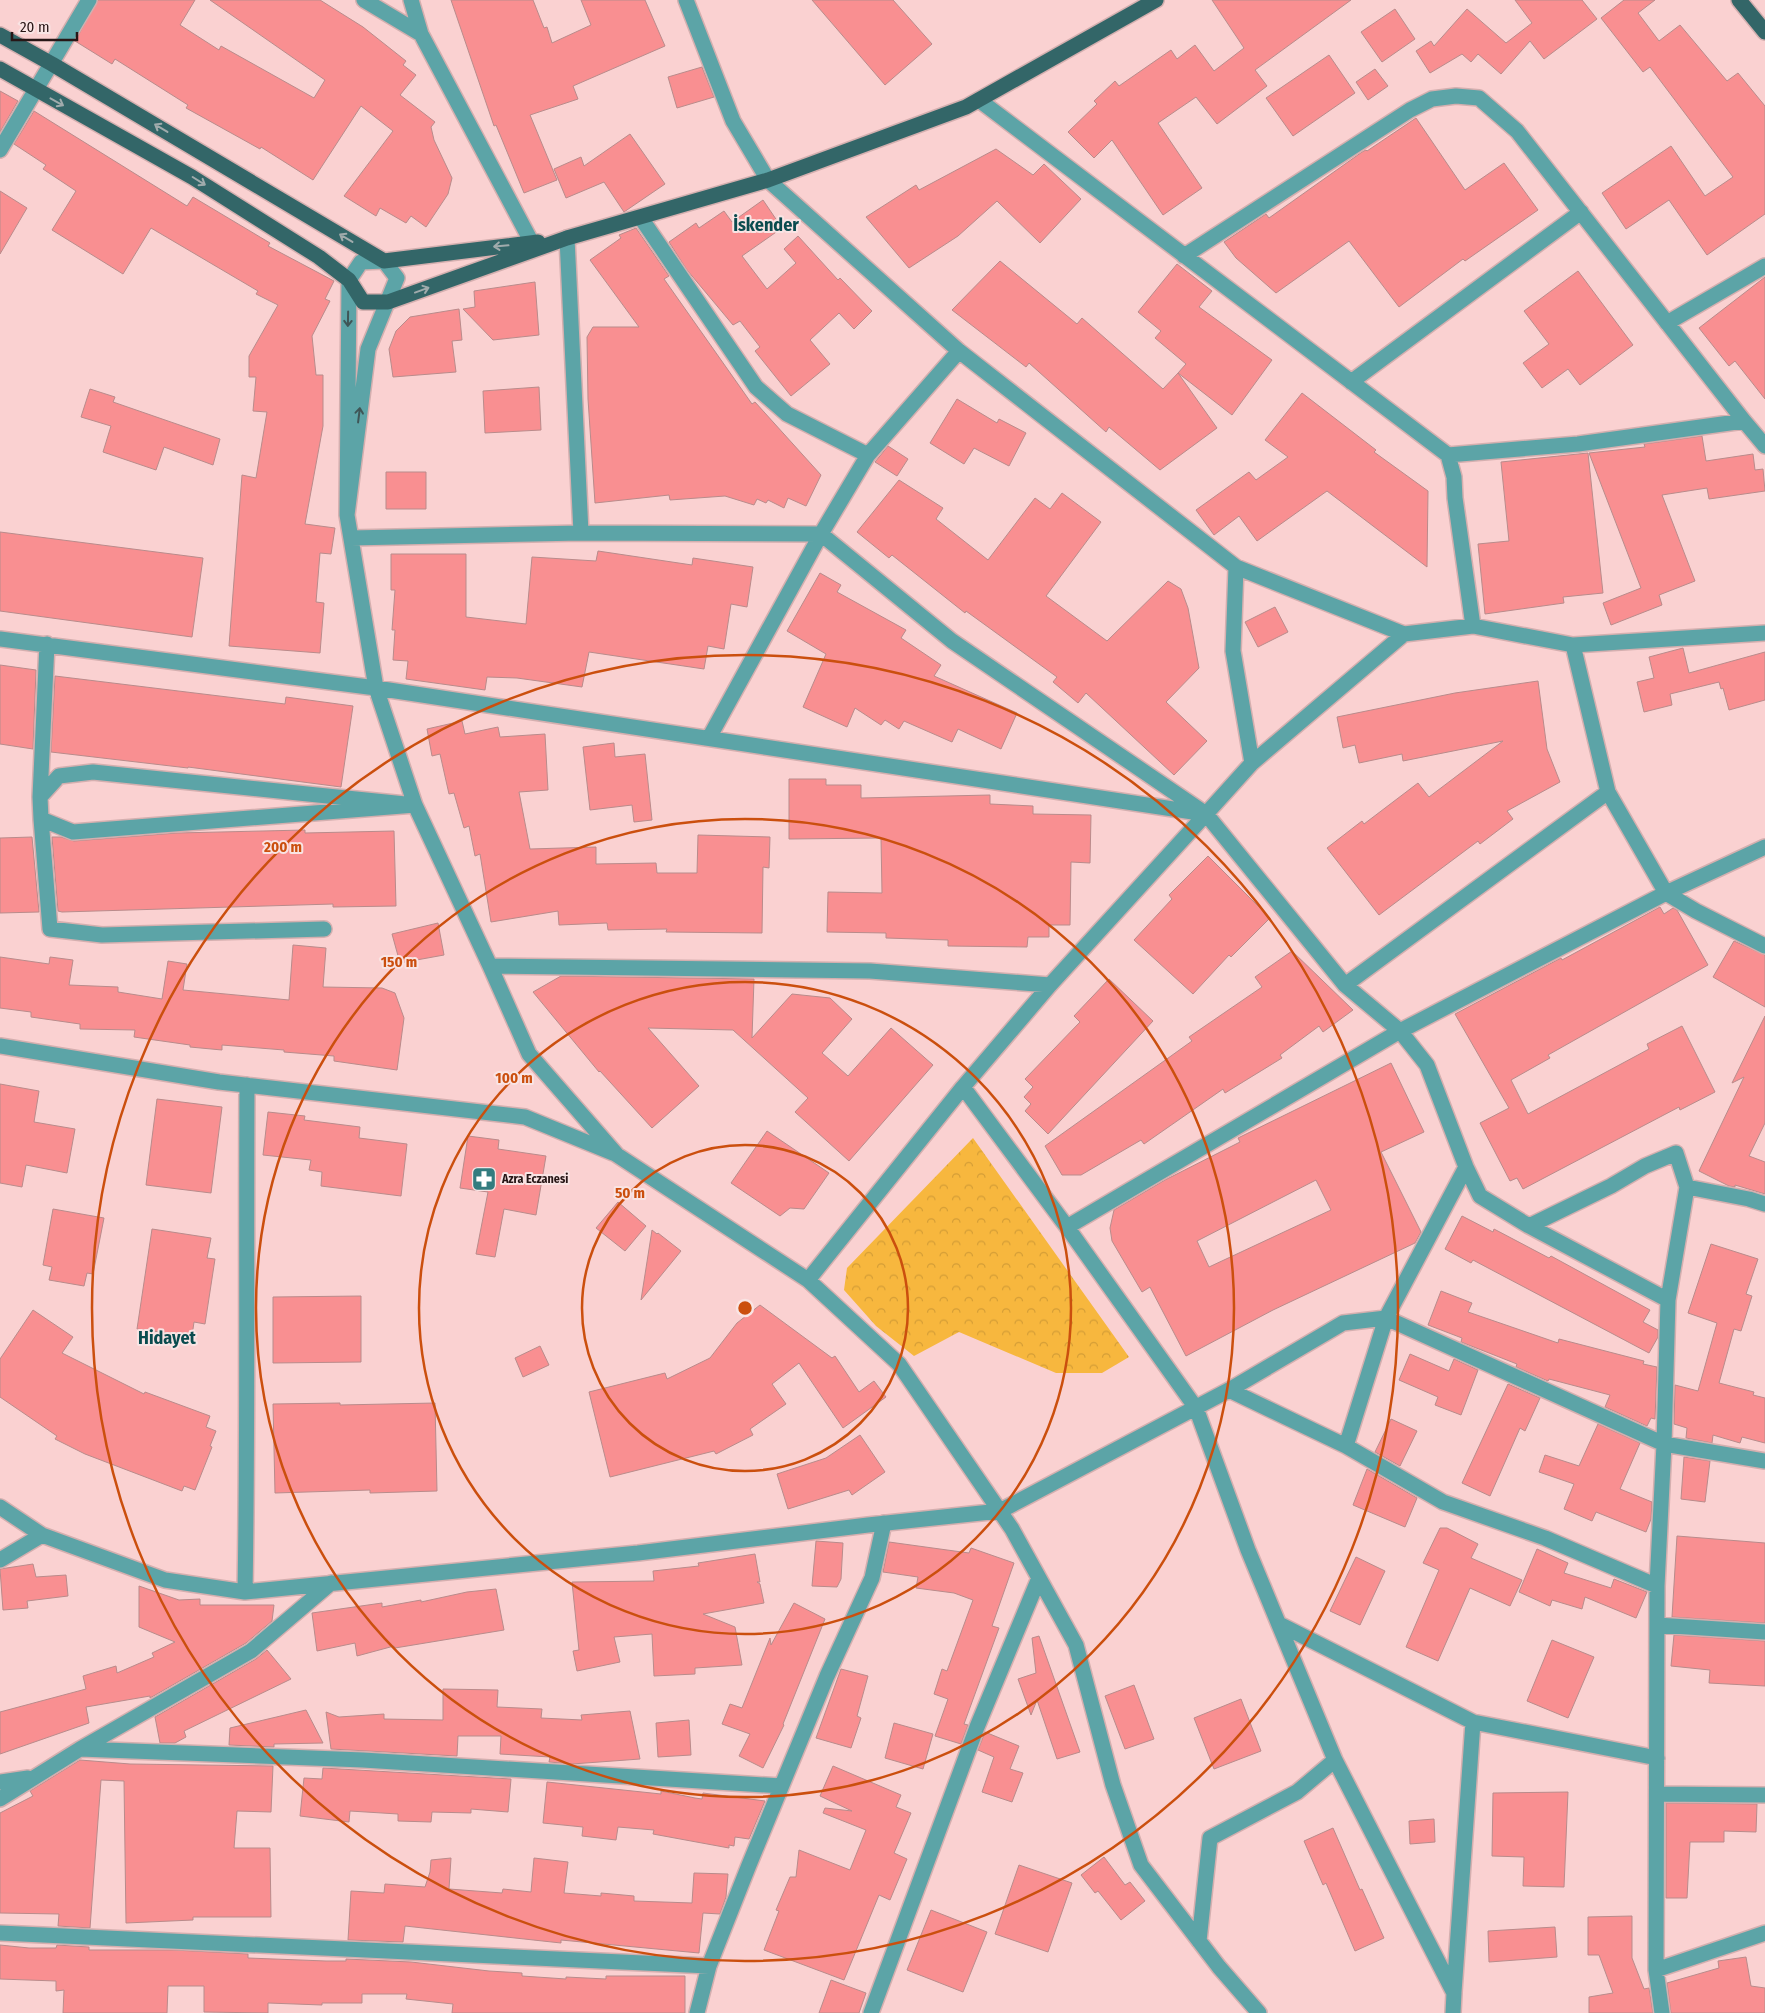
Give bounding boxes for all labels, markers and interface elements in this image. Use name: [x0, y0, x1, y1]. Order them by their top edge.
scale bar: [12, 10, 78, 42]
text: 20 m: [20, 18, 50, 36]
one-way arrow: [50, 97, 65, 107]
one-way arrow: [154, 123, 168, 133]
one-way arrow: [192, 176, 206, 186]
district label: İskender: [733, 214, 799, 236]
one-way arrow: [339, 232, 353, 242]
one-way arrow: [493, 241, 509, 251]
one-way arrow: [414, 285, 429, 294]
one-way arrow: [343, 310, 353, 327]
one-way arrow: [355, 407, 365, 423]
text: 200 m: [263, 838, 302, 856]
text: 150 m: [381, 953, 417, 971]
text: 100 m: [495, 1069, 533, 1087]
pharmacy icon: Azra Eczanesi: [471, 1166, 497, 1192]
place label: Azra Eczanesi: [501, 1172, 568, 1186]
text: 50 m: [615, 1184, 645, 1202]
centre of rings: [736, 1299, 754, 1317]
district label: Hidayet: [138, 1327, 197, 1349]

